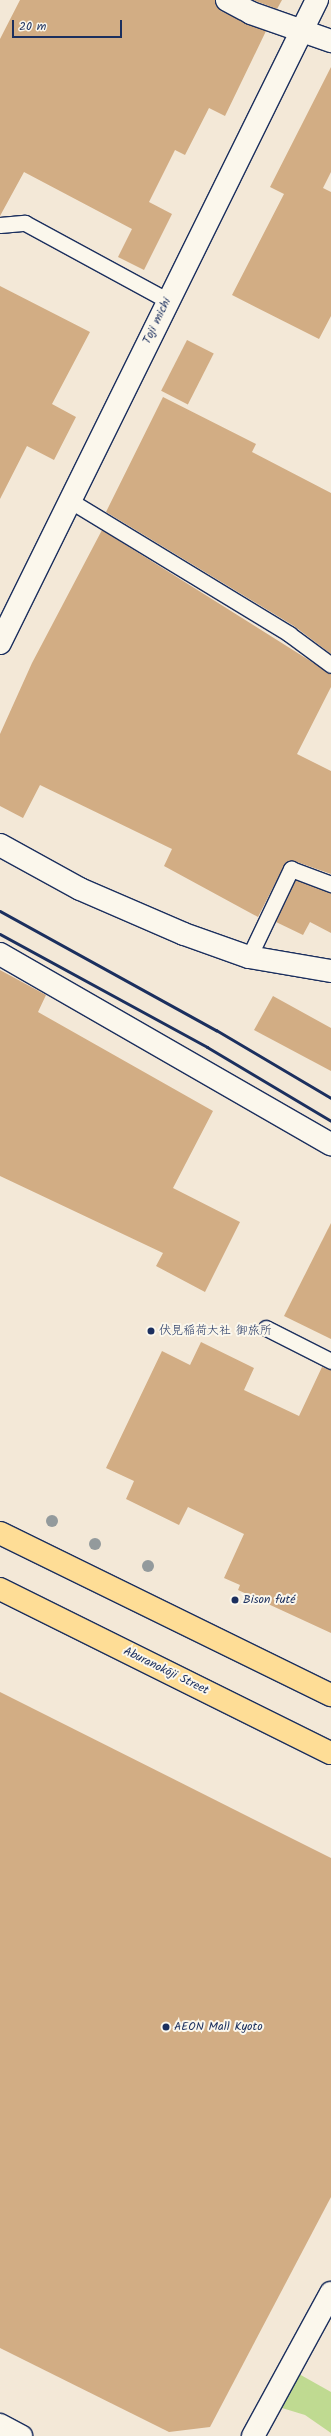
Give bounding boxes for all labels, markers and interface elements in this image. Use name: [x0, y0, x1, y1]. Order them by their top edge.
scale bar: [14, 12, 124, 38]
text: 20 m: [19, 17, 46, 36]
street label: Toji michi: [140, 296, 174, 346]
place label: 伏見稲荷大社 御旅所: [159, 1324, 272, 1338]
marker: 伏見稲荷大社 御旅所: [146, 1326, 156, 1336]
place label: Bison futé: [243, 1593, 295, 1607]
marker: Bison futé: [230, 1595, 240, 1605]
street label: Aburanokōji Street: [121, 1644, 211, 1698]
place label: AEON Mall Kyoto: [174, 2020, 263, 2034]
marker: AEON Mall Kyoto: [161, 2022, 171, 2032]

